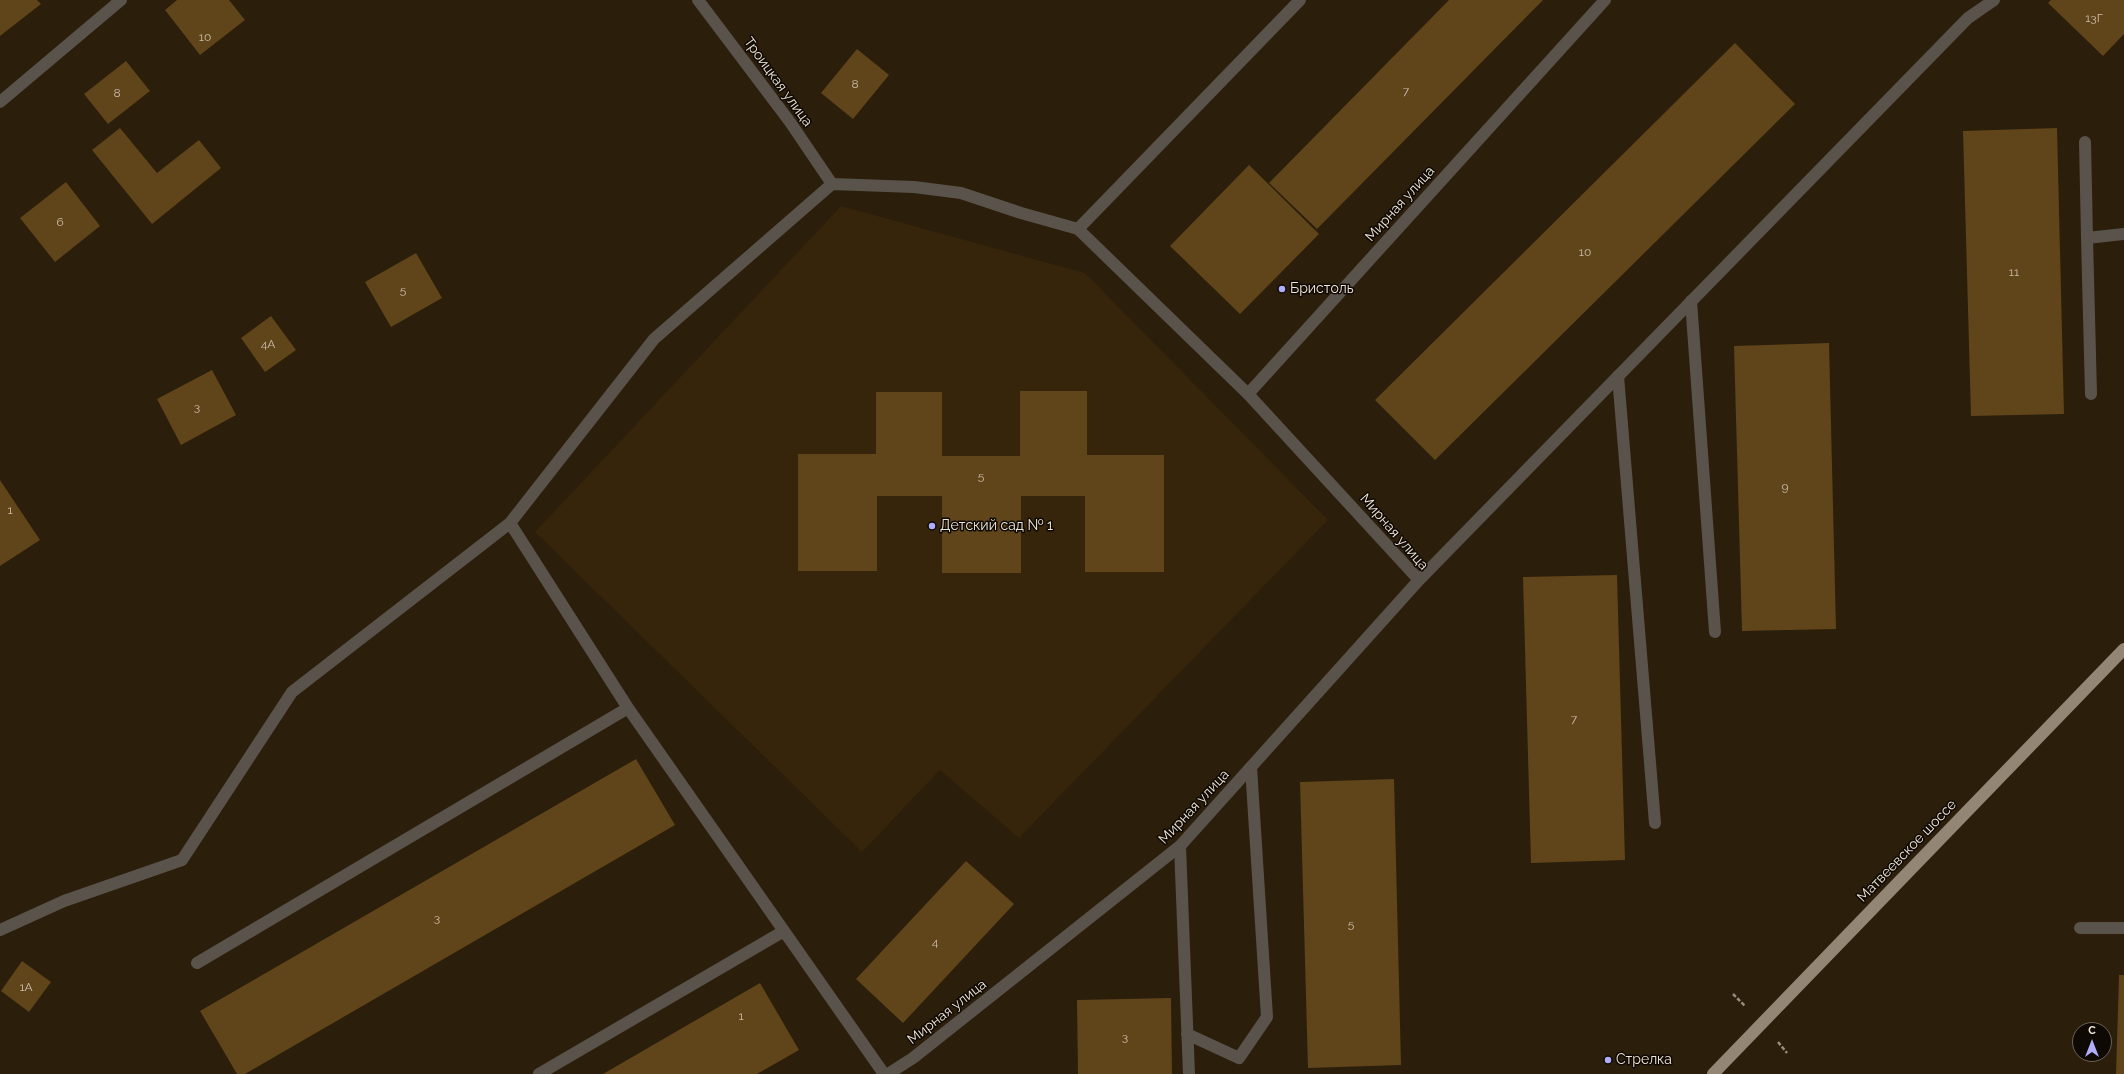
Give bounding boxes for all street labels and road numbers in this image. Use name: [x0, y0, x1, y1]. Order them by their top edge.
street label: Троицкая улица: [740, 34, 816, 130]
street label: Мирная улица: [1362, 163, 1438, 245]
street label: Мирная улица: [1356, 490, 1432, 574]
street label: Мирная улица: [1155, 766, 1233, 848]
street label: Матвеевское шоссе: [1854, 796, 1960, 906]
street label: Мирная улица: [904, 976, 990, 1048]

